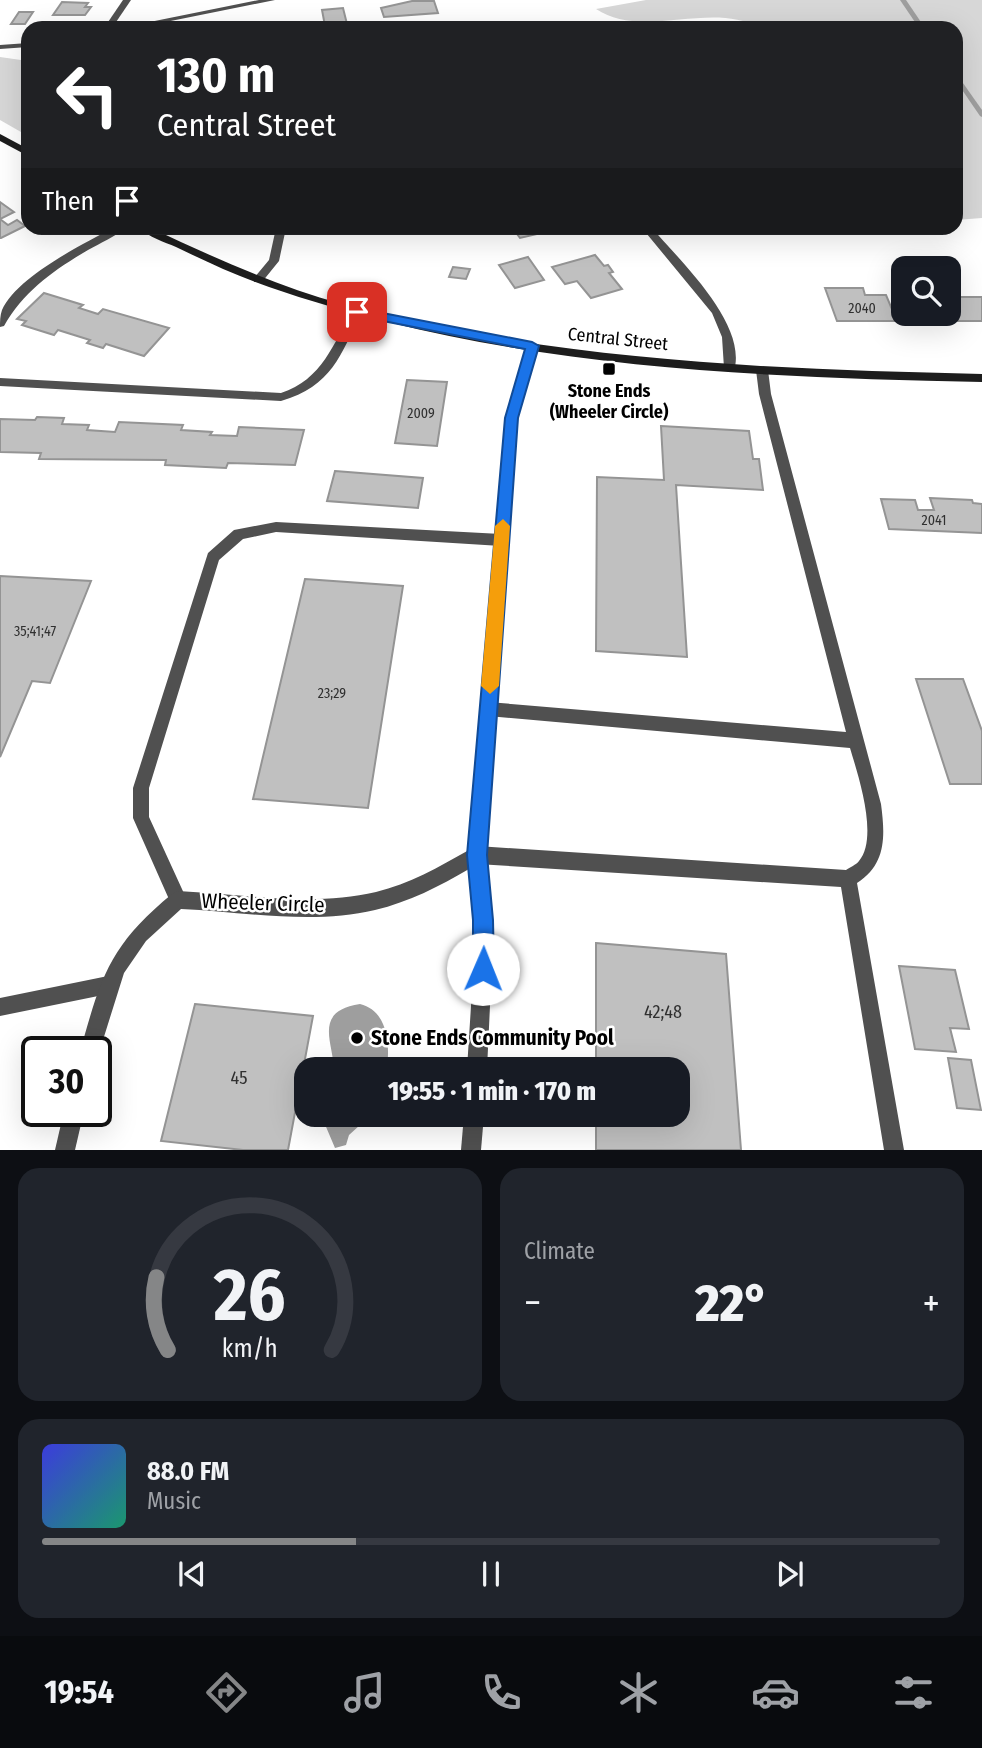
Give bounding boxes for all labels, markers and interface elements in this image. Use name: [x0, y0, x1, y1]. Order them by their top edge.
text: 130 m: [157, 46, 275, 105]
icon: left: [42, 49, 133, 140]
text: Central Street: [157, 106, 336, 144]
icon: arrive: [108, 182, 146, 220]
text: Then: [42, 186, 94, 217]
map controls: [891, 256, 961, 326]
button: search: [891, 256, 961, 326]
pin: [327, 282, 387, 342]
icon: arrive: [338, 293, 376, 331]
house number: 2040: [848, 300, 876, 317]
street label: Central Street: [567, 323, 669, 355]
marker: Stone Ends (Wheeler Circle): [601, 361, 617, 377]
place label: Stone Ends (Wheeler Circle): [550, 380, 669, 423]
house number: 2009: [407, 405, 435, 422]
house number: 2041: [922, 512, 946, 529]
house number: 35;41;47: [14, 623, 56, 640]
house number: 23;29: [318, 685, 346, 702]
street label: Wheeler Circle: [201, 888, 325, 918]
position arrow: [446, 932, 520, 1006]
house number: 42;48: [644, 1001, 682, 1023]
place label: Stone Ends Community Pool: [371, 1025, 614, 1051]
marker: Stone Ends Community Pool: [349, 1030, 365, 1046]
speed limit sign: 30: [21, 1036, 112, 1127]
house number: 45: [231, 1067, 247, 1089]
text: 19:55 · 1 min · 170 m: [388, 1076, 596, 1107]
text: Climate: [524, 1237, 595, 1265]
text: 26: [213, 1253, 286, 1340]
text: 22°: [695, 1272, 769, 1335]
text: −: [524, 1280, 541, 1326]
text: +: [923, 1280, 940, 1326]
text: km/h: [222, 1334, 278, 1364]
text: 88.0 FM: [147, 1456, 229, 1487]
text: Music: [147, 1487, 201, 1515]
icon: previous: [173, 1555, 211, 1593]
icon: pause: [472, 1555, 510, 1593]
icon: next: [771, 1555, 809, 1593]
icon: directions: [202, 1668, 251, 1717]
icon: music: [340, 1668, 389, 1717]
icon: phone: [477, 1668, 526, 1717]
icon: climate: [614, 1668, 663, 1717]
icon: car: [751, 1668, 800, 1717]
icon: filters: [889, 1668, 938, 1717]
text: 19:54: [44, 1673, 114, 1711]

